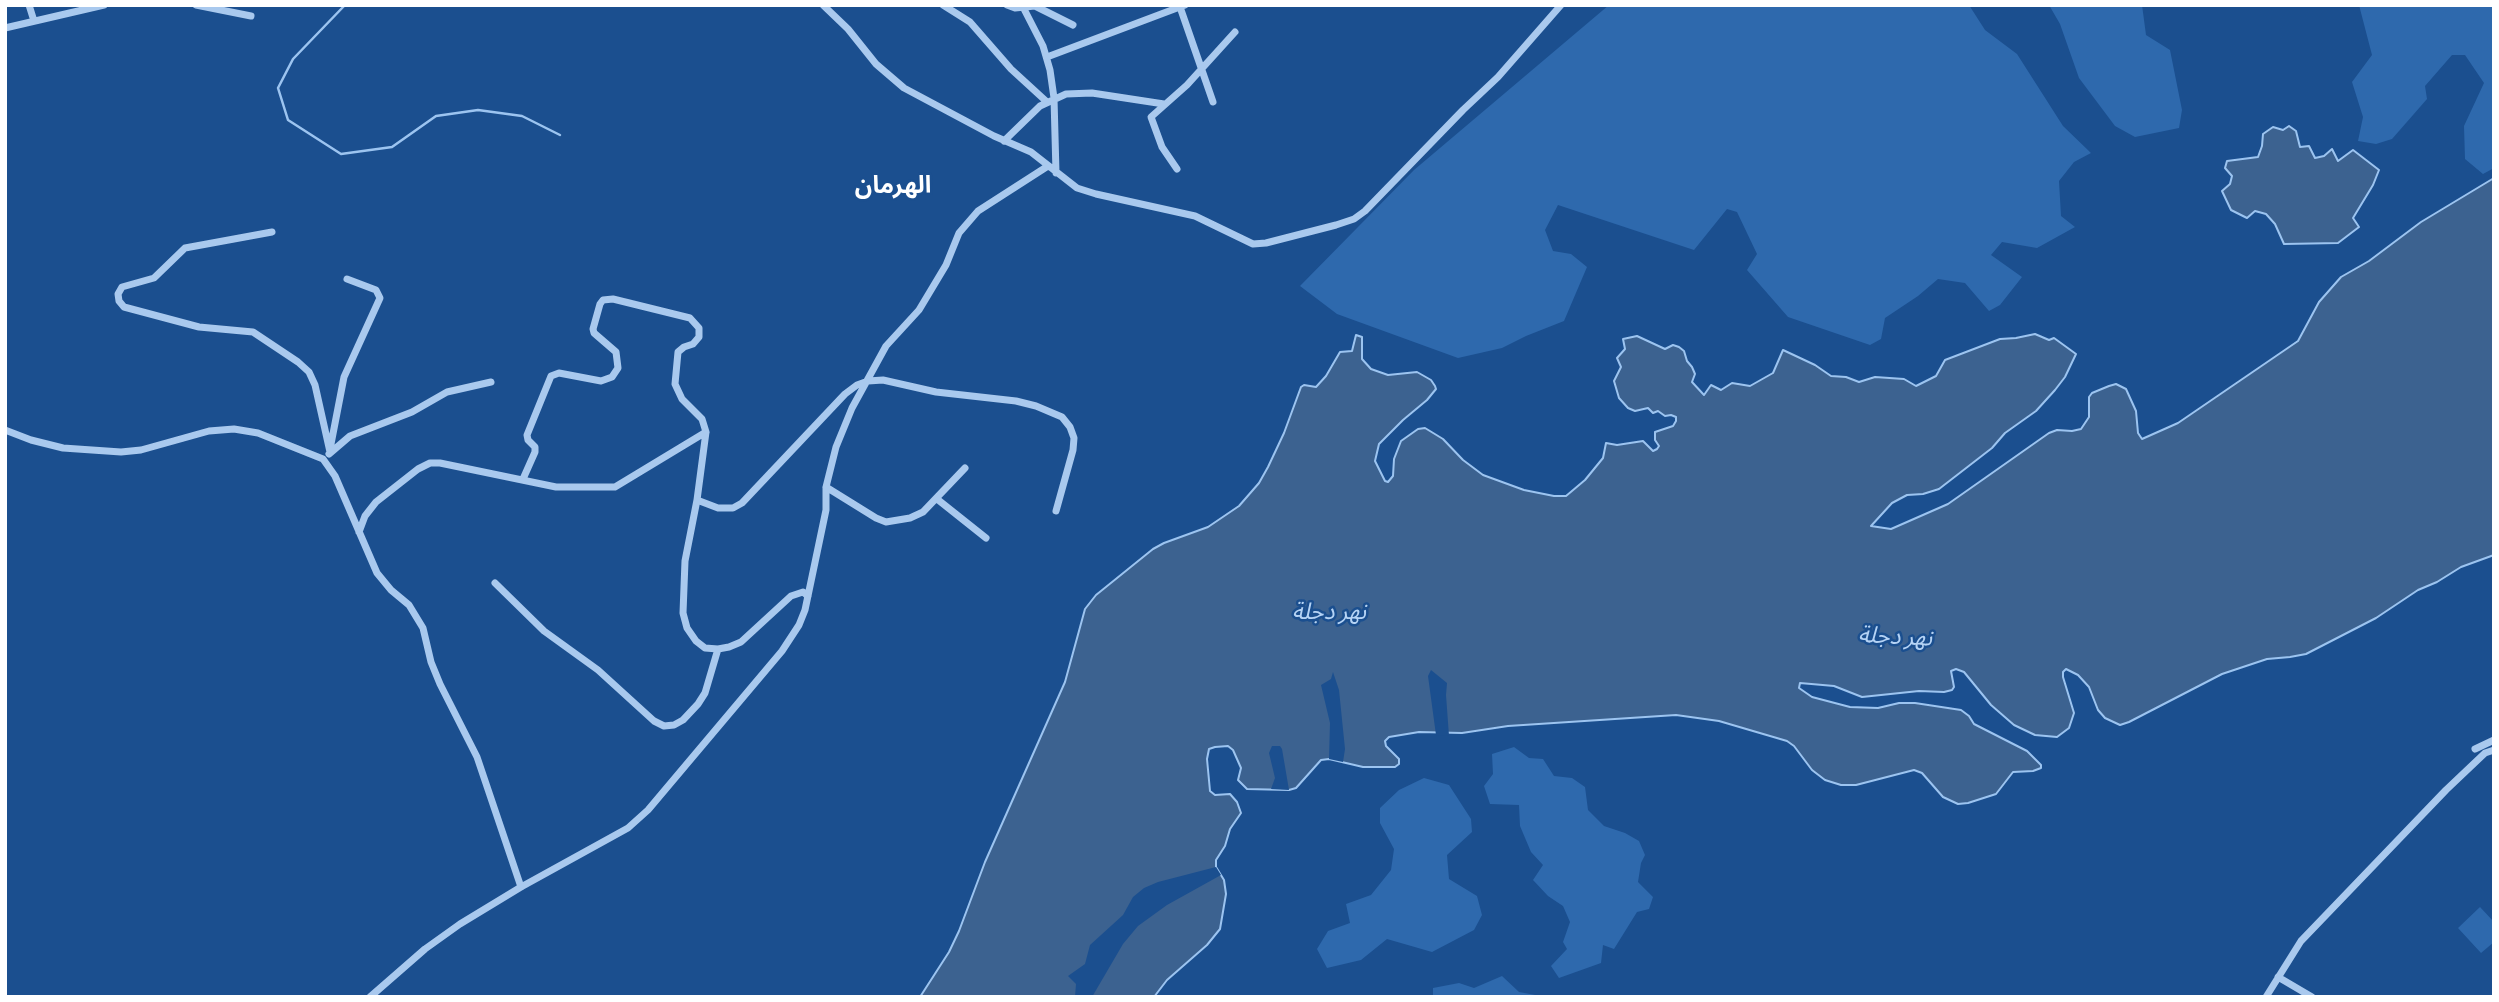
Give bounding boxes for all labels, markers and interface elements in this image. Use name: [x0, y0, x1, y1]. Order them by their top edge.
district label: الهرمان: [855, 171, 931, 199]
water label: نهر دجلة: [1292, 597, 1366, 625]
water label: نهر دجلة: [1857, 620, 1933, 652]

